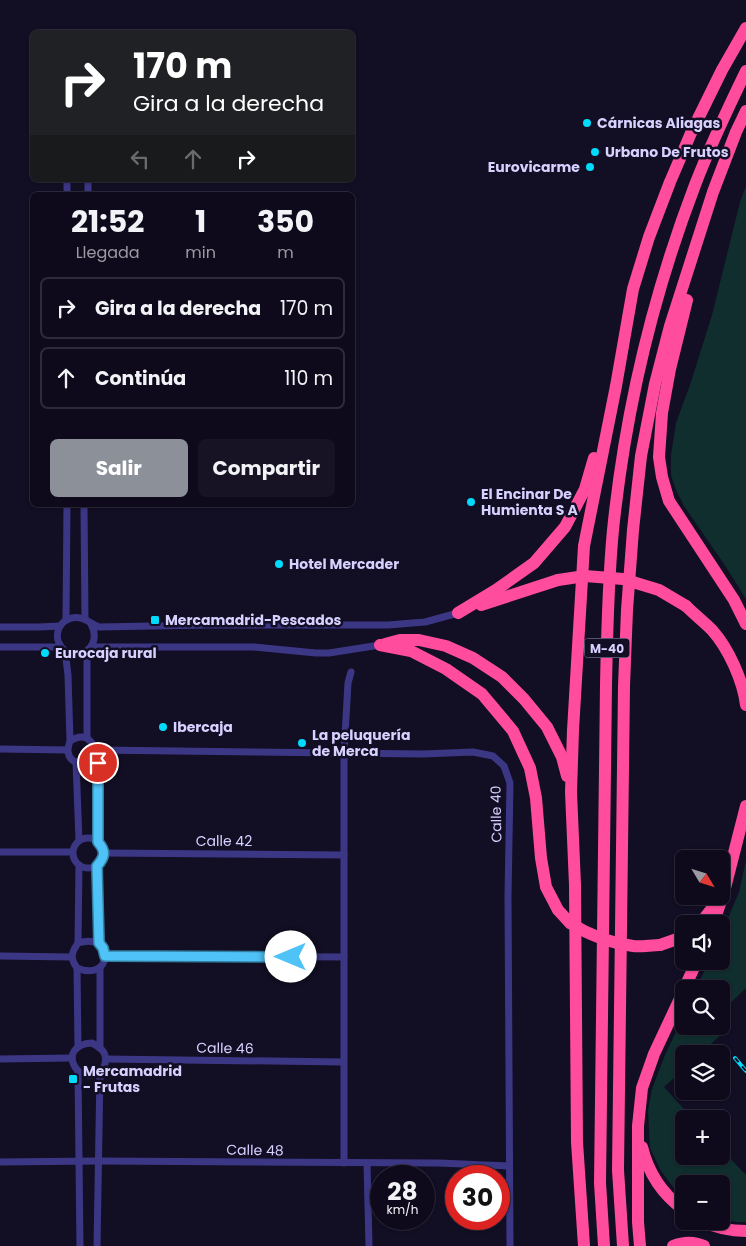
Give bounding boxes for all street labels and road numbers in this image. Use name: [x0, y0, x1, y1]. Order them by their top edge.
road number: M-40: [584, 638, 630, 658]
street label: Calle 40: [486, 785, 506, 843]
street label: Calle 42: [196, 831, 252, 851]
street label: Calle 46: [196, 1038, 254, 1059]
street label: Calle 48: [226, 1140, 284, 1161]

